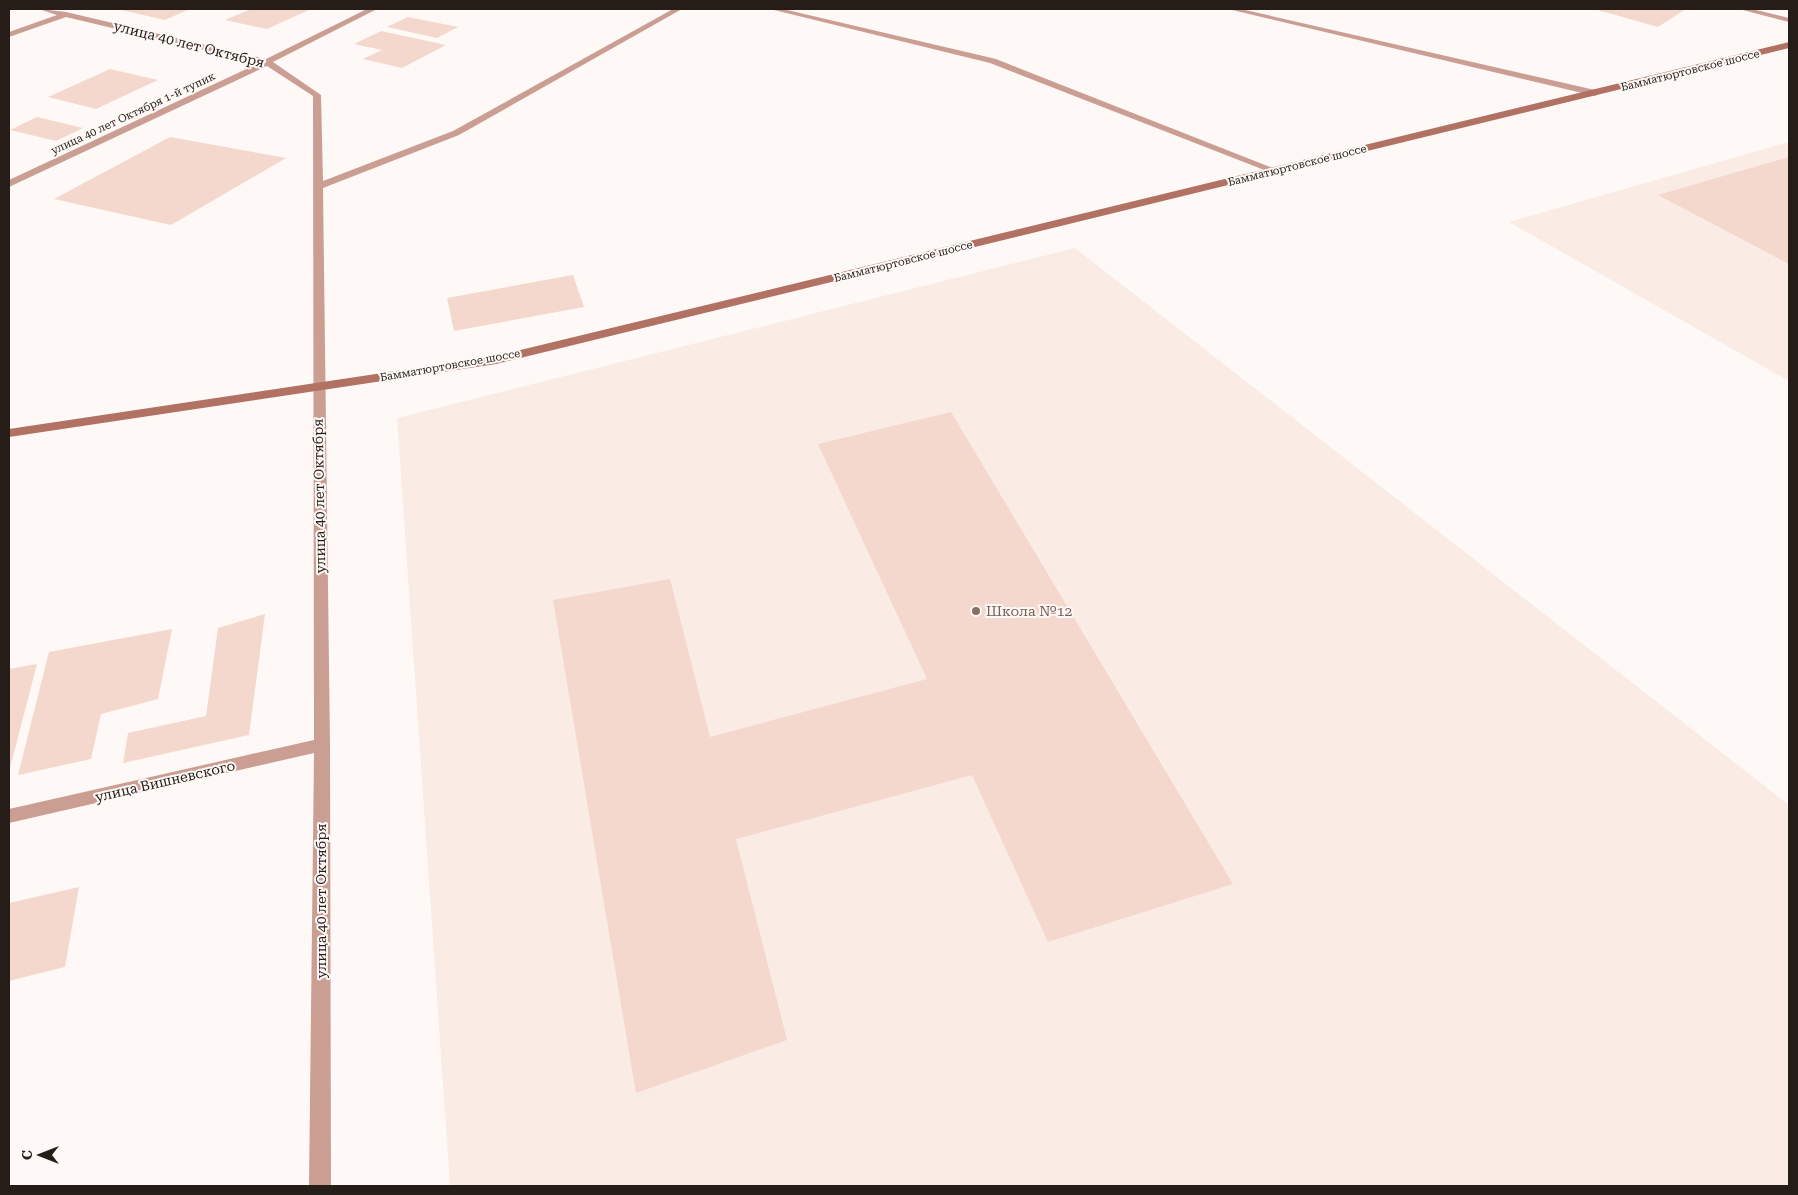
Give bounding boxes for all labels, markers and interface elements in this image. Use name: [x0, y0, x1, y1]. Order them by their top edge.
street label: улица 40 лет Октября: [112, 18, 266, 70]
street label: Бамматюртовское шоссе: [1620, 47, 1761, 94]
street label: улица 40 лет Октября 1-й тупик: [49, 70, 217, 157]
street label: Бамматюртовское шоссе: [1227, 142, 1368, 189]
street label: Бамматюртовское шоссе: [833, 238, 974, 285]
street label: Бамматюртовское шоссе: [379, 347, 521, 384]
street label: улица 40 лет Октября: [310, 418, 328, 574]
place label: Школа №12: [986, 603, 1073, 619]
marker: Школа №12: [970, 605, 982, 617]
street label: улица Вишневского: [94, 757, 236, 805]
street label: улица 40 лет Октября: [313, 824, 329, 978]
north arrow: [15, 1130, 65, 1180]
text: С: [19, 1150, 35, 1160]

